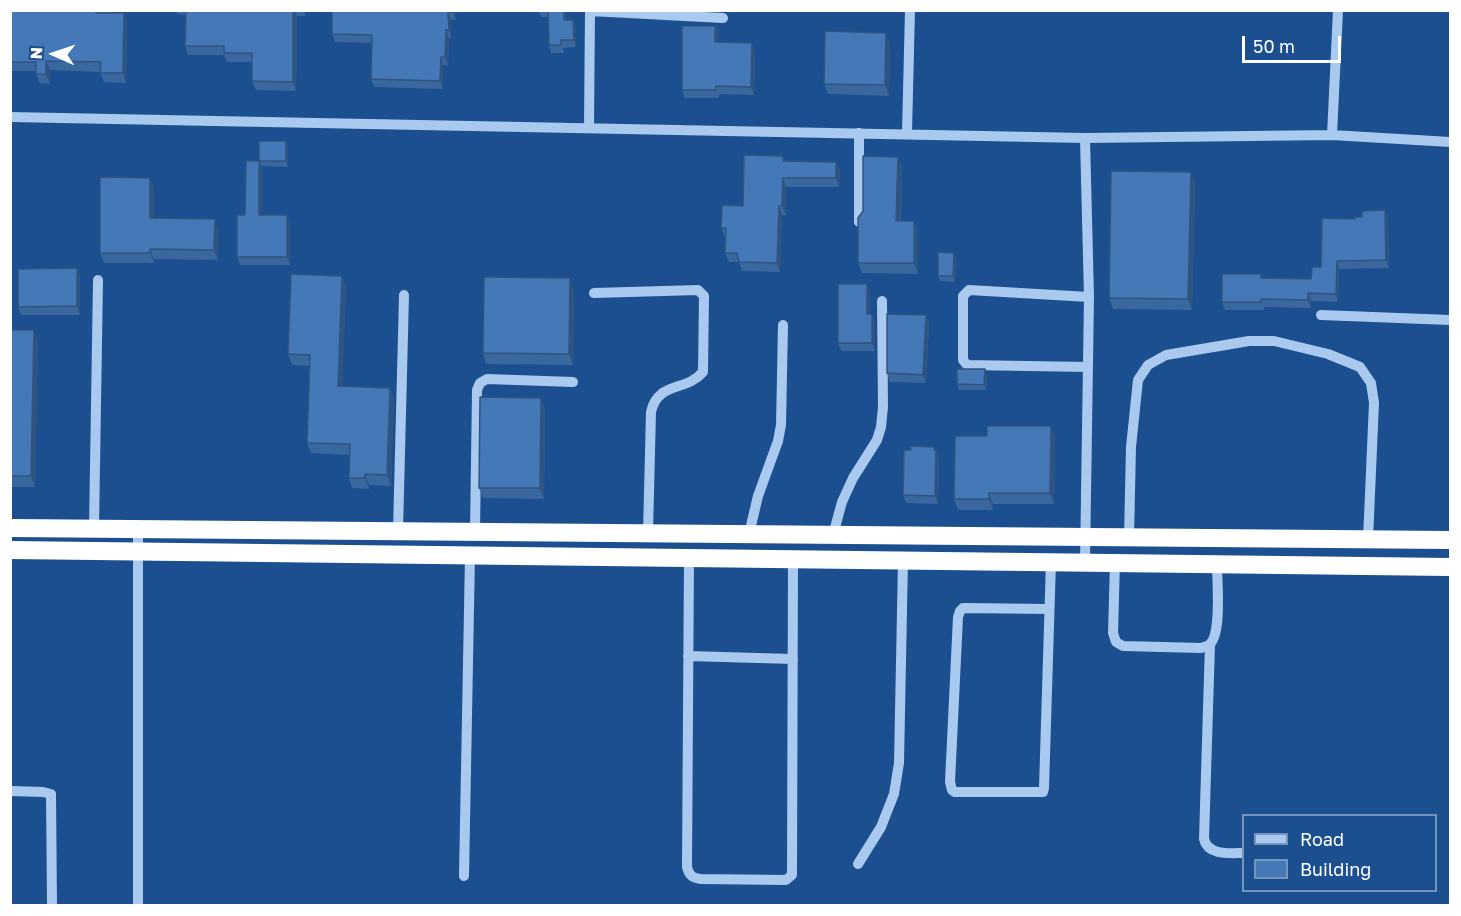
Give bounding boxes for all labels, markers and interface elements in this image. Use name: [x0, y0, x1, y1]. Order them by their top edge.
north arrow: [24, 24, 84, 84]
scale bar: [1245, 24, 1344, 62]
text: 50 m: [1253, 35, 1295, 57]
text: N: [26, 46, 46, 60]
legend: [1242, 814, 1437, 892]
text: Road: [1300, 828, 1344, 850]
text: Building: [1300, 858, 1371, 880]

